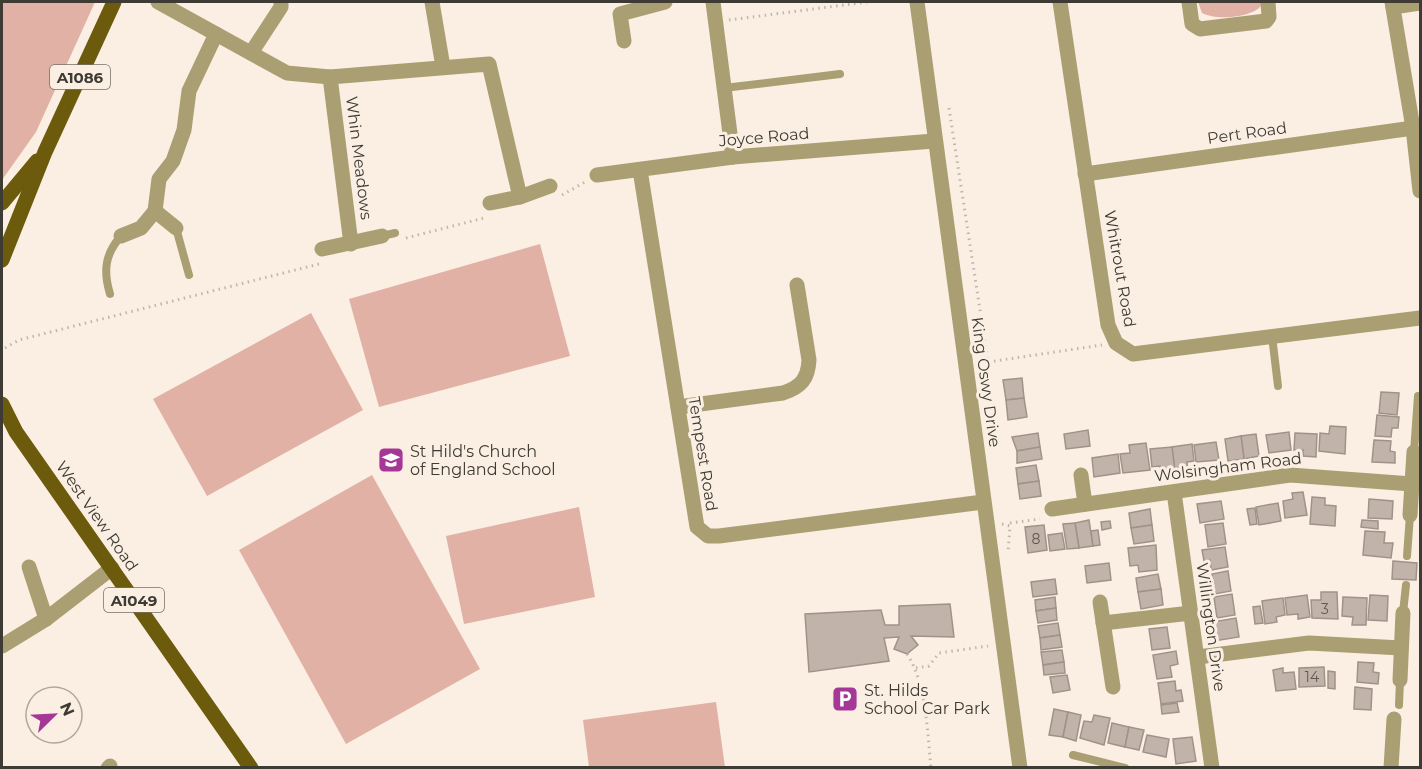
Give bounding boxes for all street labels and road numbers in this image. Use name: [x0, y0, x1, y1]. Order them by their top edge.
road number: A1086: [50, 65, 110, 89]
street label: Whin Meadows: [342, 95, 376, 221]
street label: Pert Road: [1206, 118, 1288, 148]
street label: Joyce Road: [717, 124, 810, 151]
street label: Whitrout Road: [1100, 209, 1140, 329]
street label: King Oswy Drive: [967, 316, 1005, 448]
street label: Tempest Road: [685, 395, 721, 513]
street label: Wolsingham Road: [1153, 449, 1303, 485]
street label: West View Road: [52, 457, 142, 575]
street label: Willington Drive: [1193, 561, 1229, 693]
road number: A1049: [104, 588, 164, 612]

